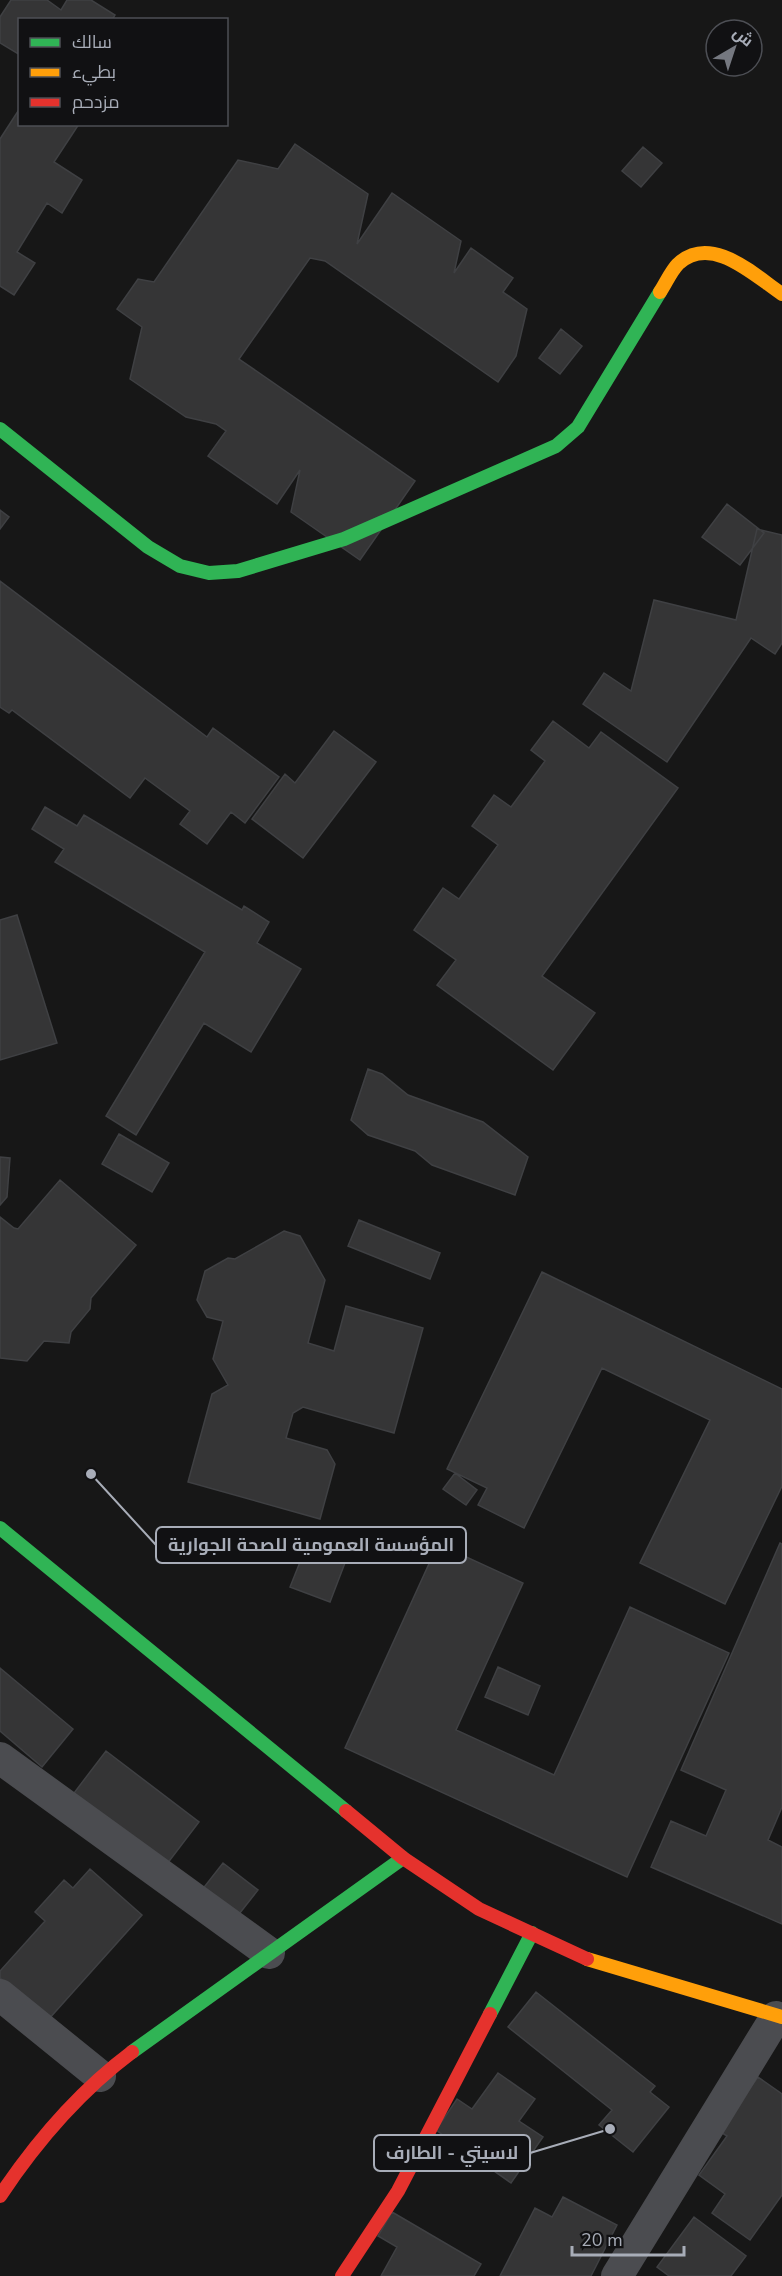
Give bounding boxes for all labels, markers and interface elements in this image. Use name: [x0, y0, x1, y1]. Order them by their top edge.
legend: [18, 18, 228, 126]
north arrow: [704, 18, 764, 78]
text: ش: [728, 22, 758, 52]
text: سالك: [72, 30, 112, 54]
text: بطيء: [72, 60, 116, 86]
text: مزدحم: [72, 90, 120, 114]
callout: المؤسسة العمومية للصحة الجوارية: [156, 1527, 466, 1563]
text: المؤسسة العمومية للصحة الجوارية: [168, 1533, 454, 1557]
callout: لاسيتي - الطارف: [374, 2135, 530, 2171]
text: لاسيتي - الطارف: [386, 2141, 518, 2168]
scale bar: [572, 2219, 684, 2257]
text: 20 m: [581, 2228, 623, 2252]

